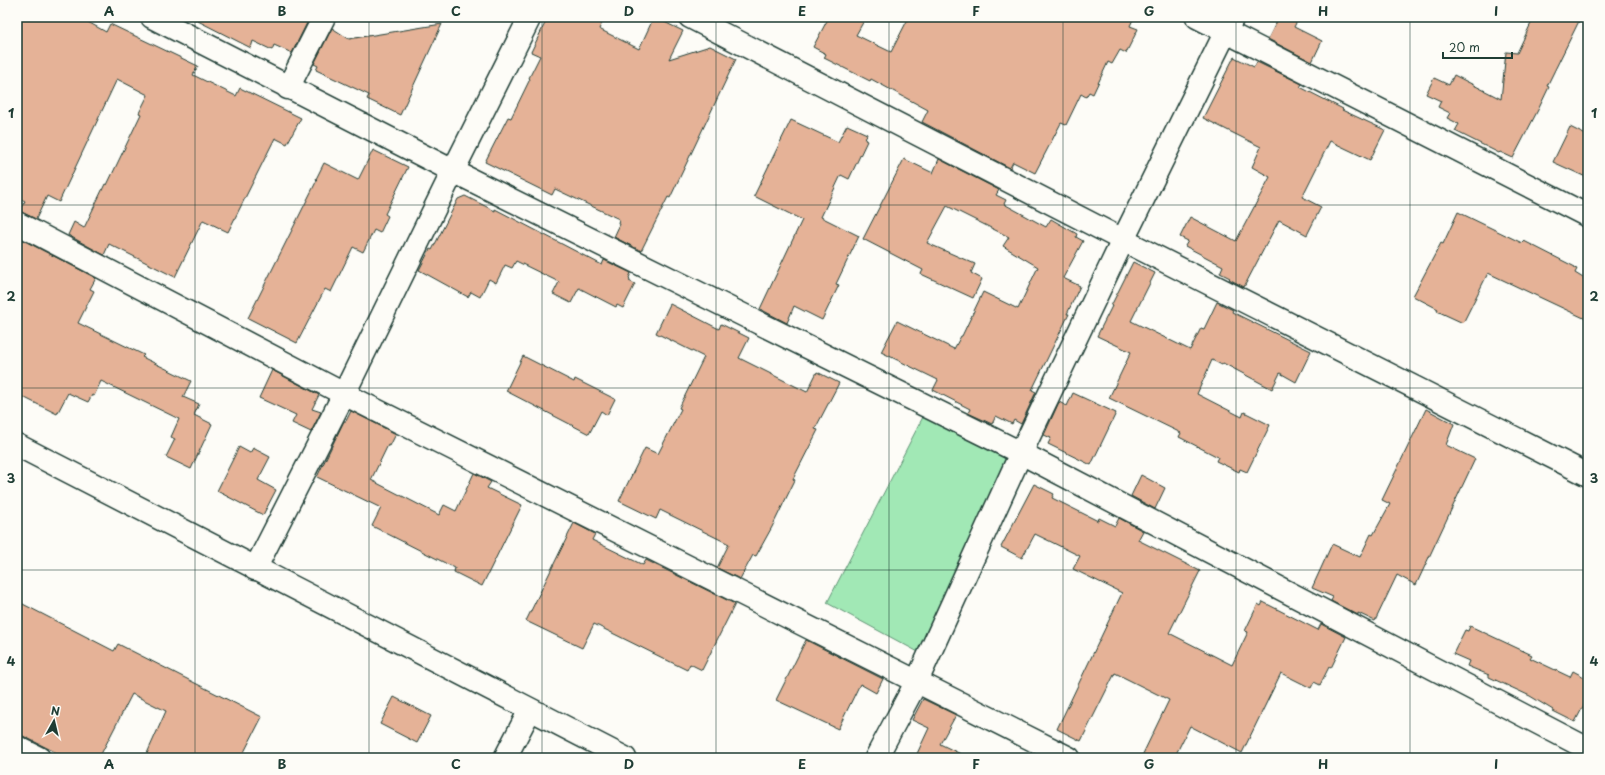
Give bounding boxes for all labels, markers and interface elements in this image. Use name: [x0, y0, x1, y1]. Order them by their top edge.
text: A: [104, 1, 114, 20]
text: B: [278, 1, 287, 20]
text: C: [451, 1, 461, 20]
text: D: [624, 1, 634, 20]
text: E: [798, 1, 806, 20]
text: F: [972, 1, 980, 20]
text: G: [1144, 1, 1154, 20]
text: H: [1318, 1, 1328, 20]
text: I: [1494, 1, 1498, 20]
scale bar: [1443, 34, 1512, 60]
text: 20 m: [1449, 38, 1480, 56]
text: 1: [8, 103, 14, 122]
text: 1: [1591, 103, 1597, 122]
text: 2: [6, 286, 16, 305]
text: 2: [1589, 286, 1599, 305]
text: 3: [7, 468, 16, 487]
text: 3: [1590, 468, 1599, 487]
text: 4: [7, 651, 16, 670]
text: 4: [1590, 651, 1599, 670]
north arrow: [34, 701, 74, 741]
text: N: [50, 702, 61, 720]
text: A: [104, 754, 114, 773]
text: B: [278, 754, 287, 773]
text: C: [451, 754, 461, 773]
text: D: [624, 754, 634, 773]
text: E: [798, 754, 806, 773]
text: F: [972, 754, 980, 773]
text: G: [1144, 754, 1154, 773]
text: H: [1318, 754, 1328, 773]
text: I: [1494, 754, 1498, 773]

